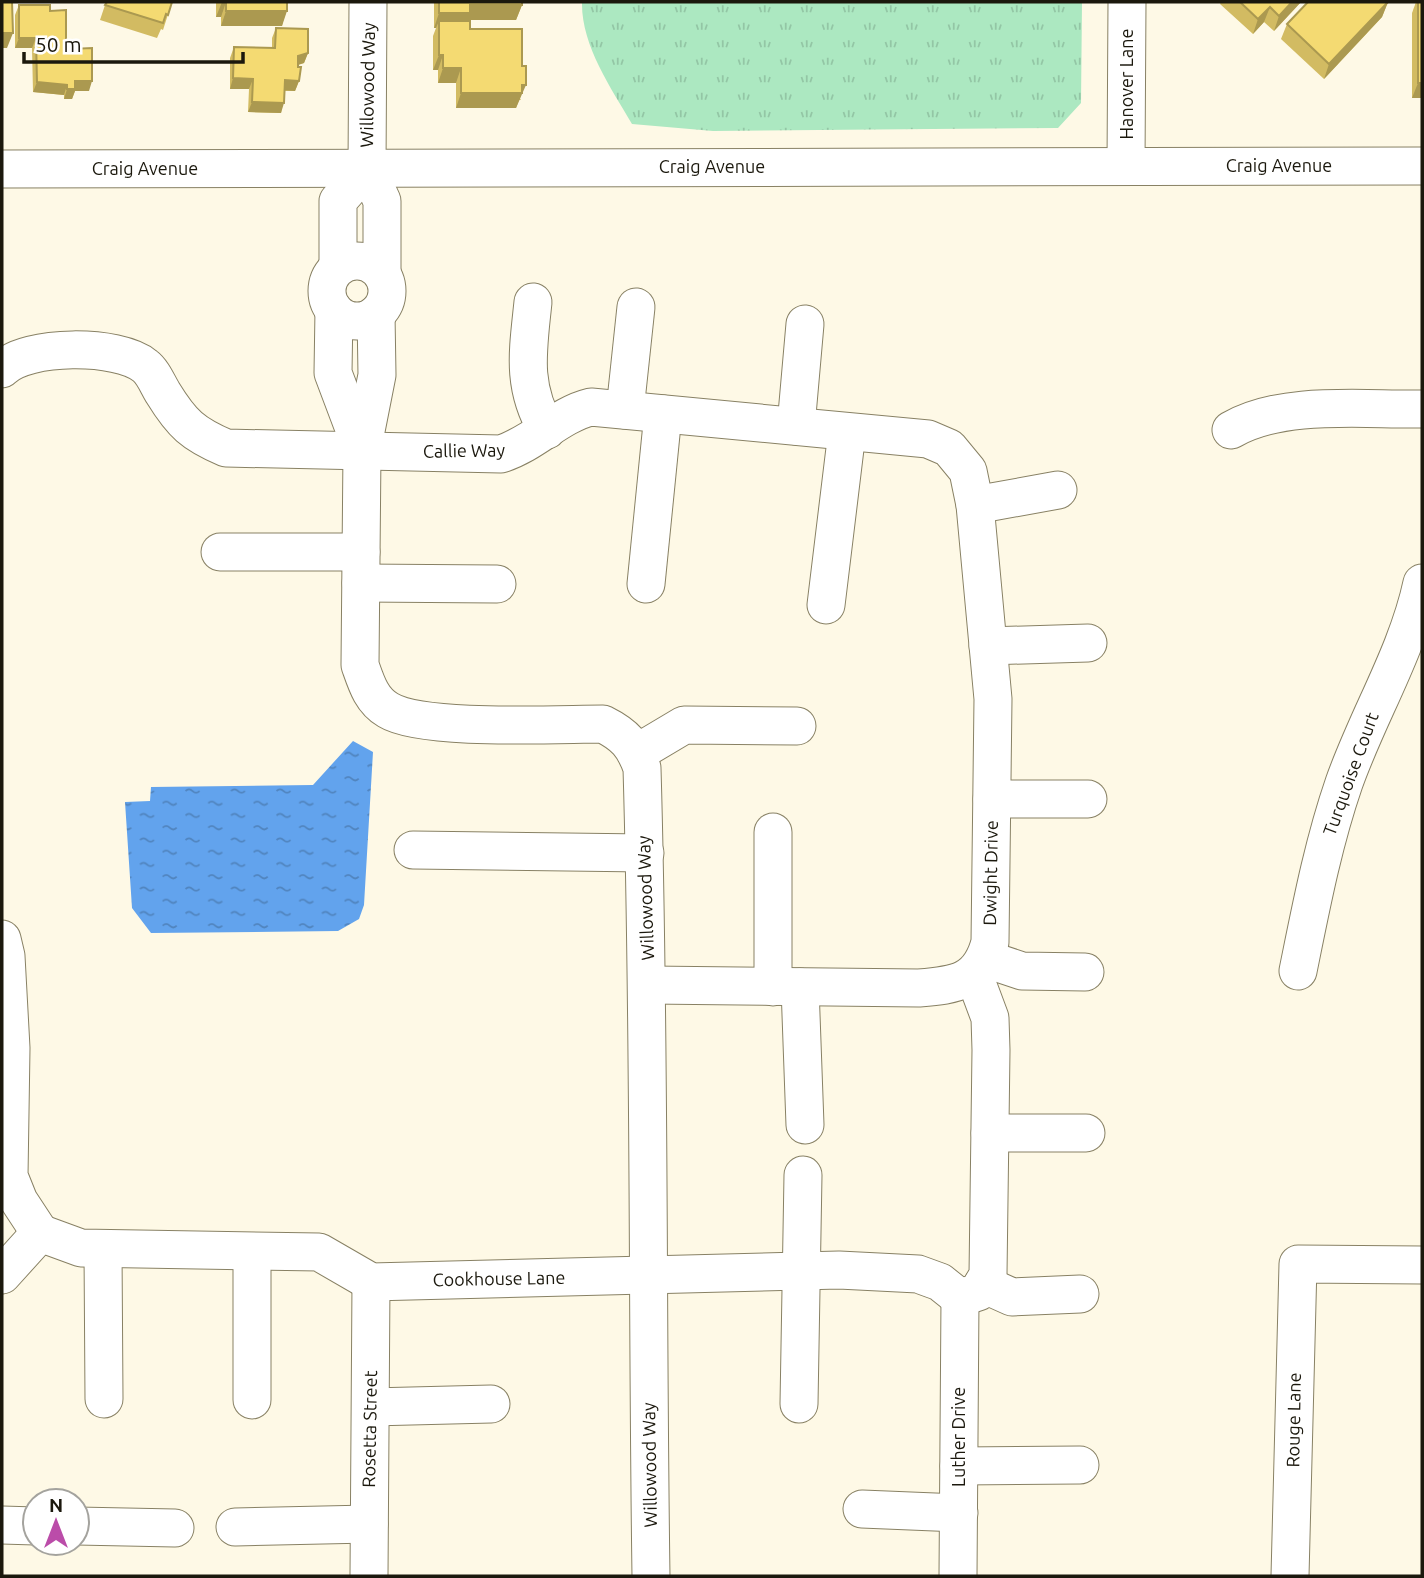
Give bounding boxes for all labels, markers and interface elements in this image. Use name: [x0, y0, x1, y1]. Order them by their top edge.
scale bar: [24, 21, 243, 65]
street label: Willowood Way: [356, 22, 378, 148]
street label: Hanover Lane: [1116, 29, 1136, 139]
text: 50 m: [35, 32, 82, 56]
street label: Craig Avenue: [1226, 155, 1332, 175]
street label: Craig Avenue: [659, 156, 765, 176]
street label: Craig Avenue: [92, 158, 198, 178]
street label: Callie Way: [423, 439, 506, 461]
street label: Turquoise Court: [1318, 709, 1382, 838]
street label: Dwight Drive: [979, 820, 1001, 926]
street label: Willowood Way: [633, 835, 657, 961]
street label: Cookhouse Lane: [432, 1267, 566, 1289]
street label: Rosetta Street: [358, 1370, 380, 1488]
street label: Rouge Lane: [1282, 1372, 1304, 1468]
street label: Luther Drive: [948, 1387, 968, 1487]
street label: Willowood Way: [638, 1402, 660, 1528]
north arrow: [21, 1487, 91, 1557]
text: N: [49, 1494, 63, 1516]

